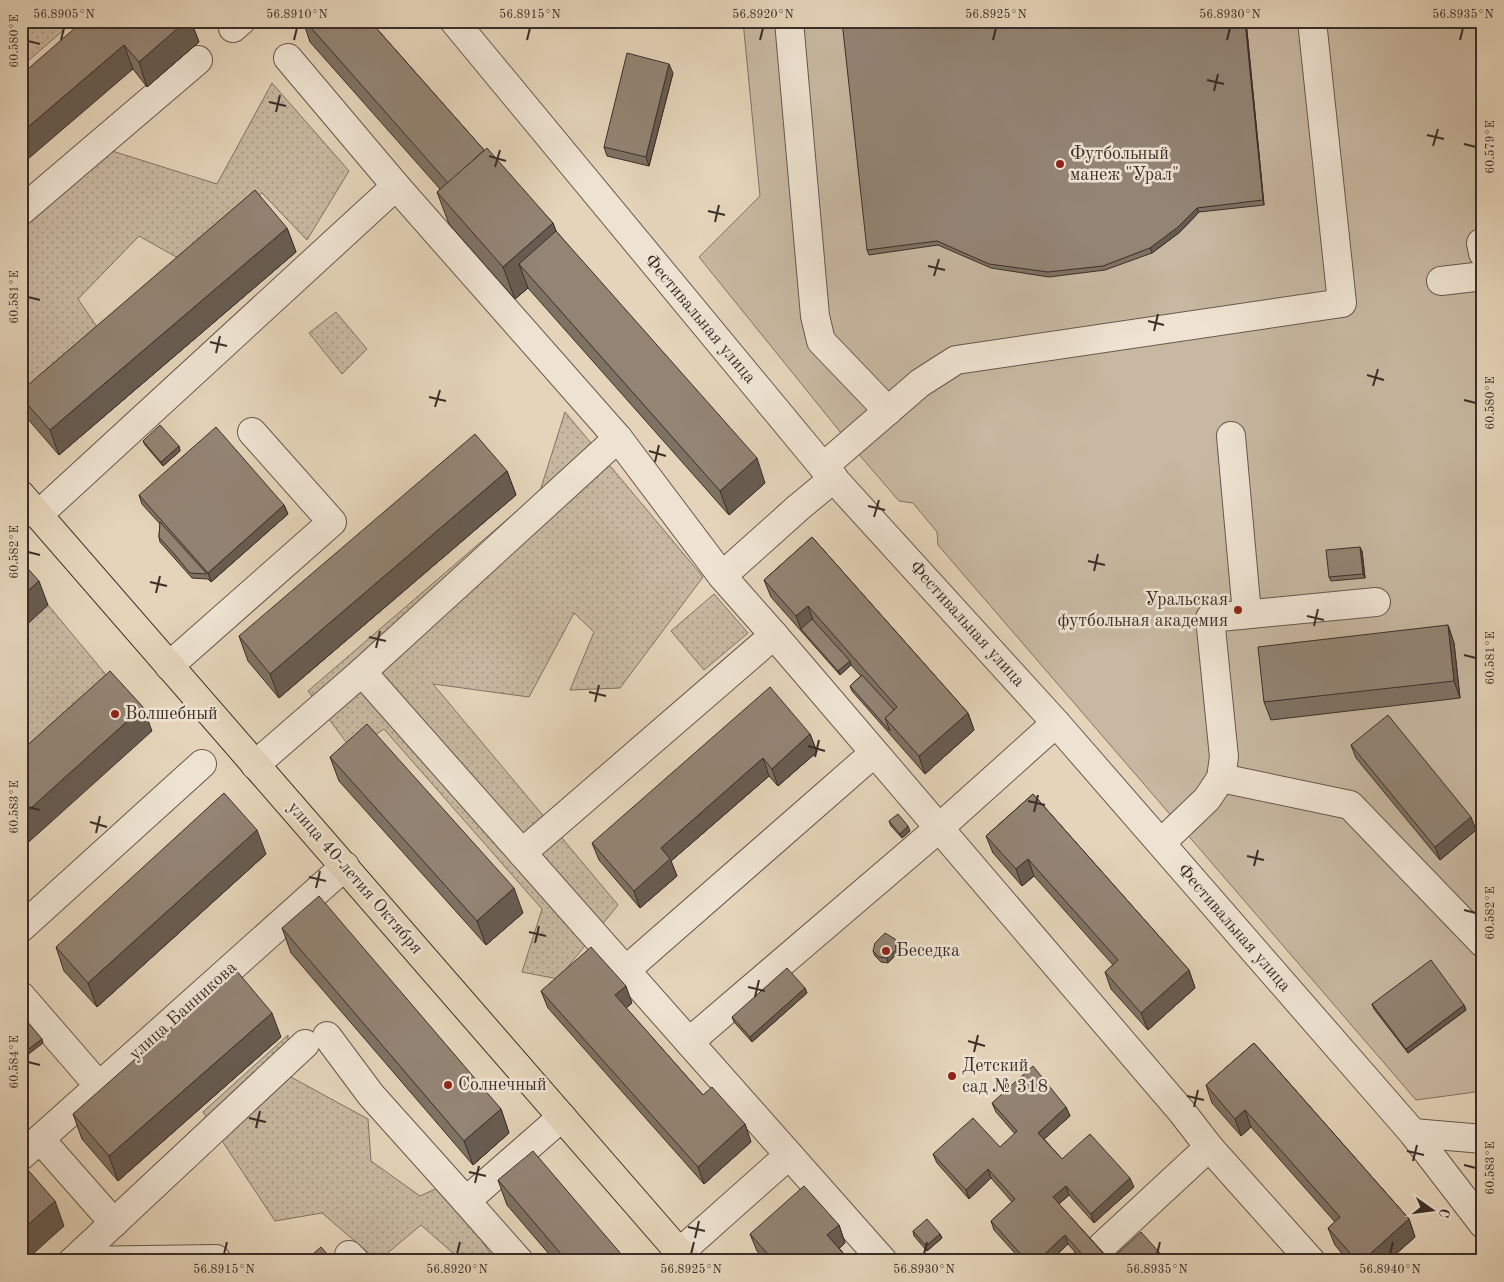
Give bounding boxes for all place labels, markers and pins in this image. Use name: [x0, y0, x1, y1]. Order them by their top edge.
place label: Футбольный манеж "Урал": [1070, 145, 1179, 184]
marker: Футбольный манеж "Урал": [1054, 158, 1066, 170]
place label: Уральская футбольная академия: [1058, 591, 1228, 631]
marker: Уральская футбольная академия: [1232, 604, 1244, 616]
place label: Волшебный: [125, 705, 218, 723]
marker: Волшебный: [109, 708, 121, 720]
place label: Беседка: [896, 942, 960, 960]
marker: Беседка: [880, 945, 892, 957]
place label: Детский сад № 318: [962, 1057, 1048, 1096]
marker: Детский сад № 318: [946, 1070, 958, 1082]
place label: Солнечный: [458, 1076, 547, 1094]
marker: Солнечный: [442, 1079, 454, 1091]

